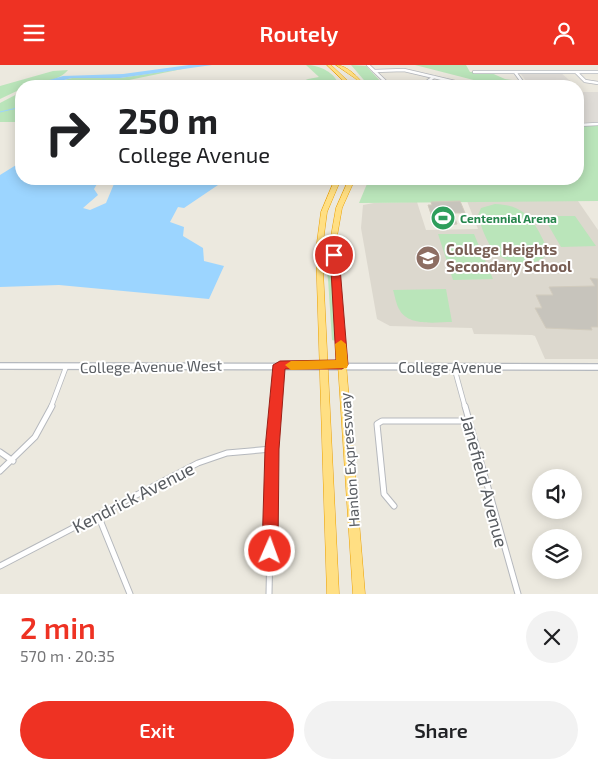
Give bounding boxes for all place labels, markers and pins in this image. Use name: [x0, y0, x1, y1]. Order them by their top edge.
sports icon: Centennial Arena: [430, 205, 456, 231]
place label: Centennial Arena: [460, 211, 557, 225]
pin: [313, 234, 355, 276]
place label: College Heights Secondary School: [446, 240, 572, 276]
school or university icon: College Heights Secondary School: [415, 245, 441, 271]

